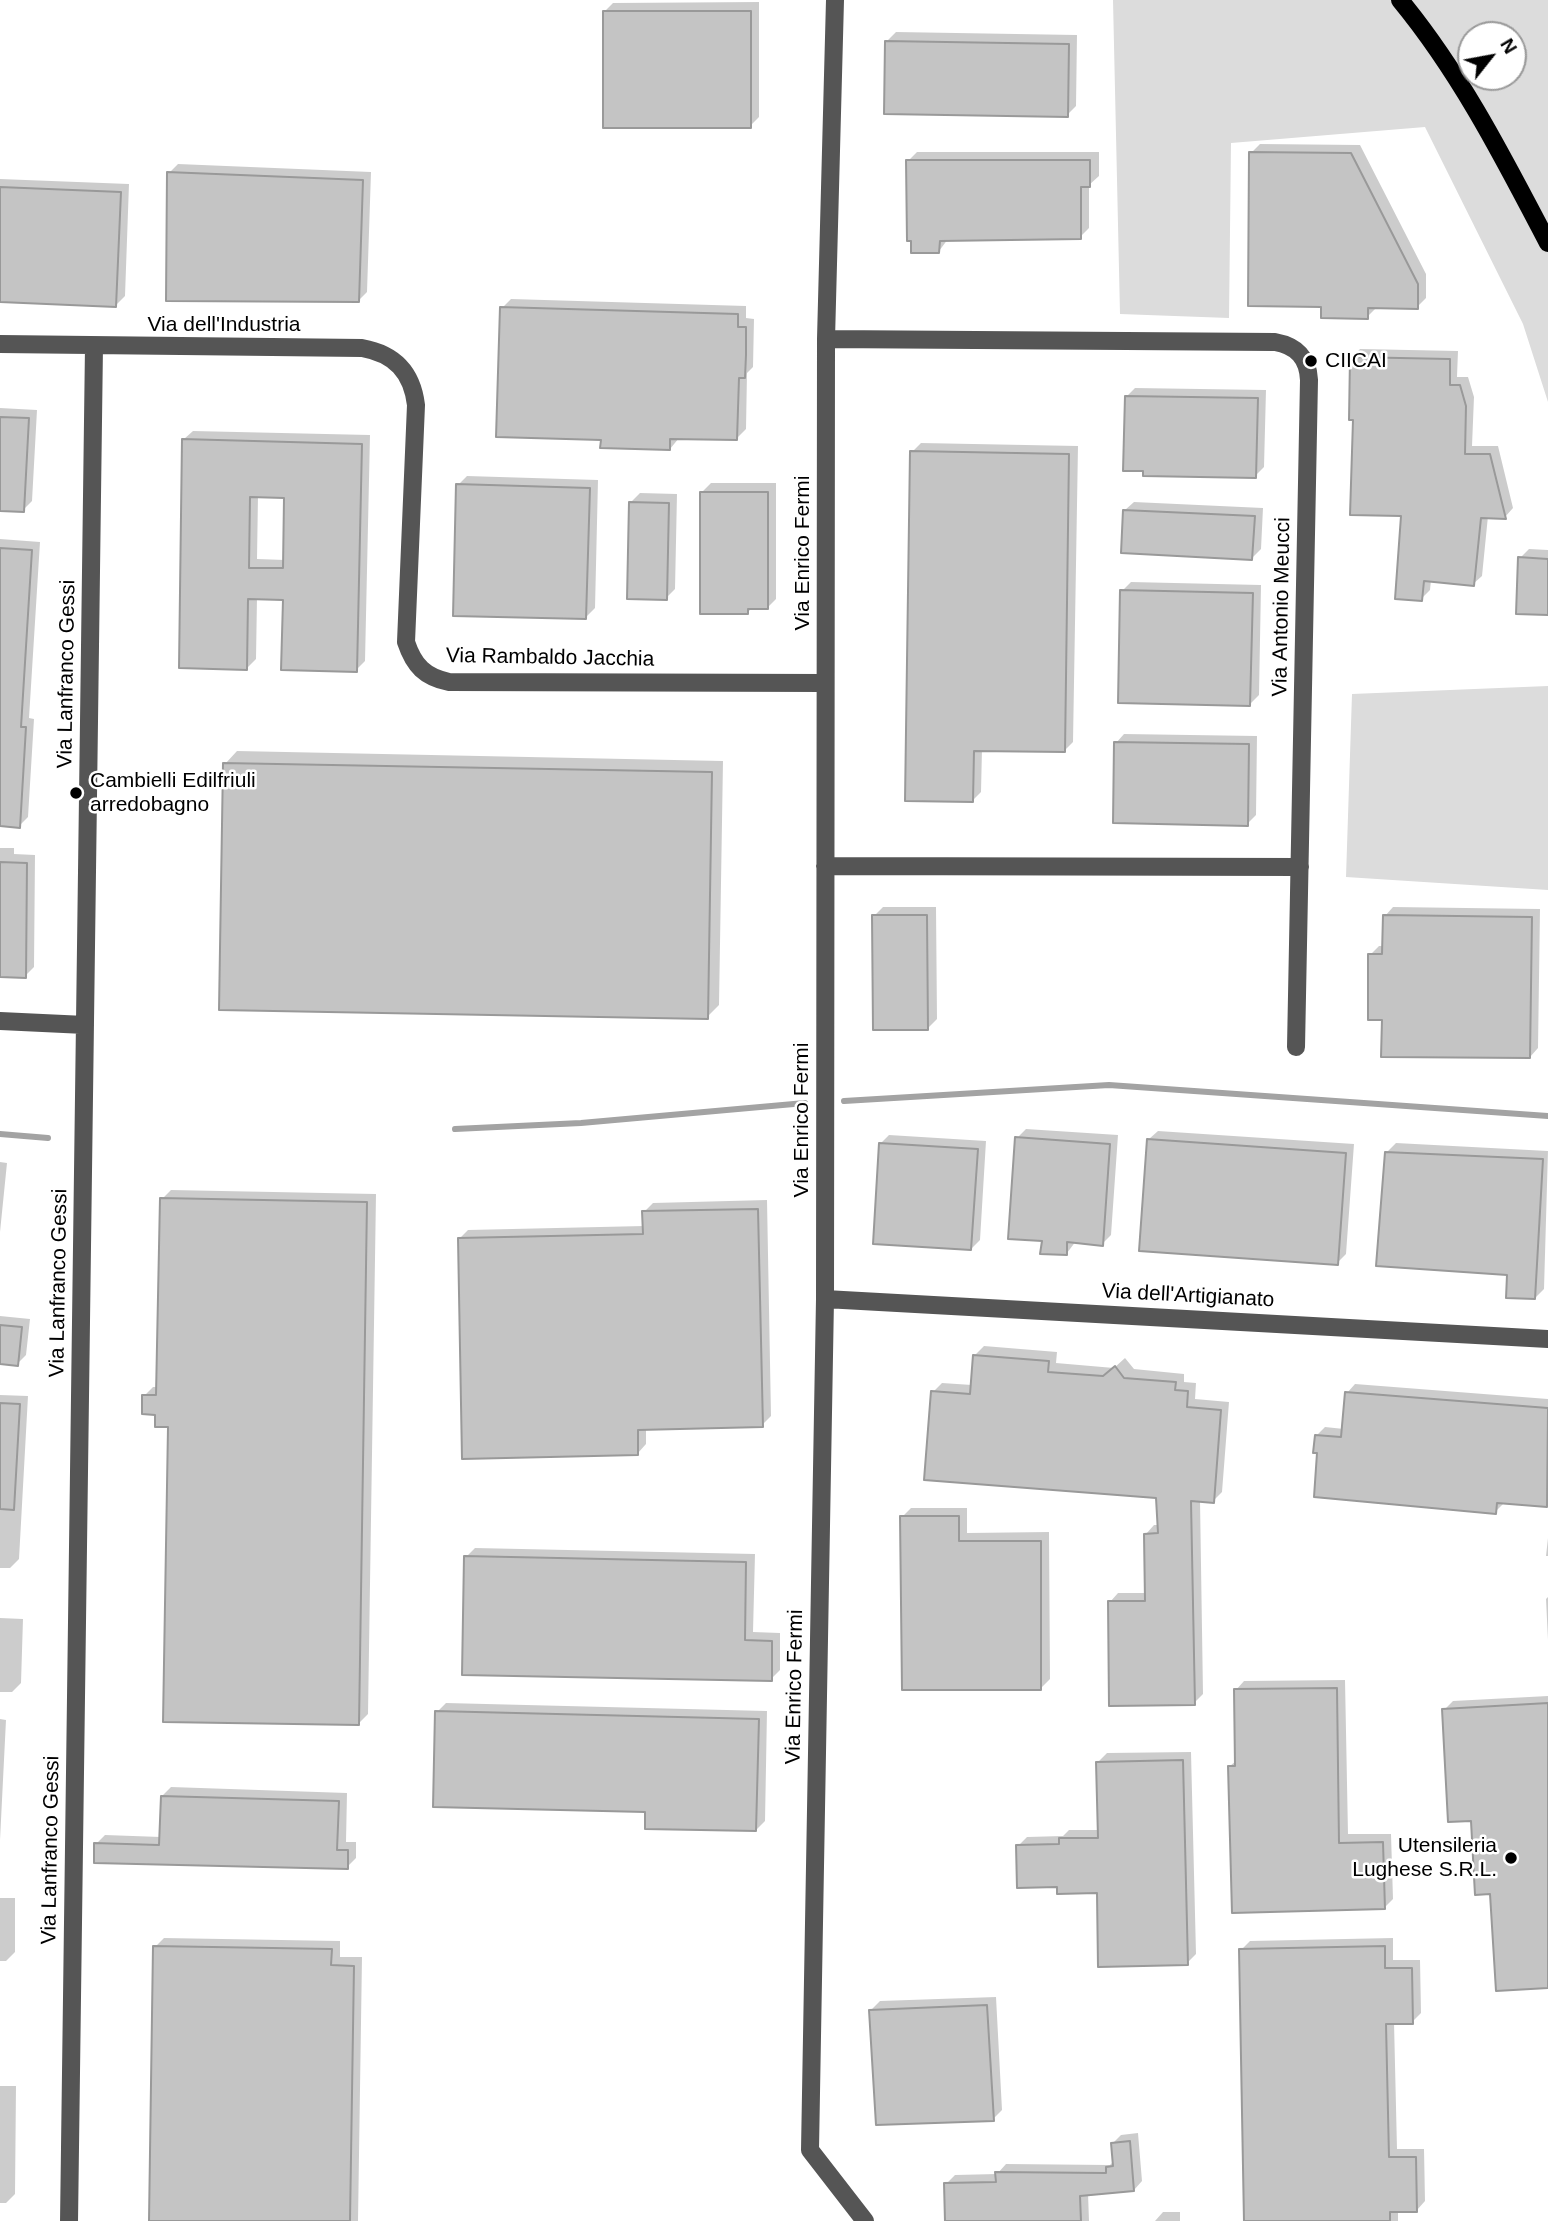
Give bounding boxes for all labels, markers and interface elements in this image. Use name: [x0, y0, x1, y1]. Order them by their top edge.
north arrow: [1457, 21, 1527, 91]
text: N: [1496, 35, 1521, 57]
street label: Via dell'Industria: [147, 312, 301, 338]
place label: CIICAI: [1325, 348, 1387, 374]
marker: CIICAI: [1303, 353, 1319, 369]
street label: Via Enrico Fermi: [790, 476, 816, 630]
street label: Via Antonio Meucci: [1268, 517, 1296, 697]
street label: Via Lanfranco Gessi: [53, 579, 81, 769]
street label: Via Rambaldo Jacchia: [446, 644, 654, 672]
place label: Cambielli Edilfriuli arredobagno: [90, 768, 256, 818]
marker: Cambielli Edilfriuli arredobagno: [68, 785, 84, 801]
street label: Via Enrico Fermi: [789, 1043, 815, 1197]
street label: Via Lanfranco Gessi: [45, 1188, 73, 1378]
street label: Via dell'Artigianato: [1101, 1279, 1275, 1313]
street label: Via Enrico Fermi: [781, 1609, 809, 1765]
street label: Via Lanfranco Gessi: [37, 1755, 65, 1945]
place label: Utensileria Lughese S.R.L.: [1352, 1833, 1497, 1883]
marker: Utensileria Lughese S.R.L.: [1503, 1850, 1519, 1866]

